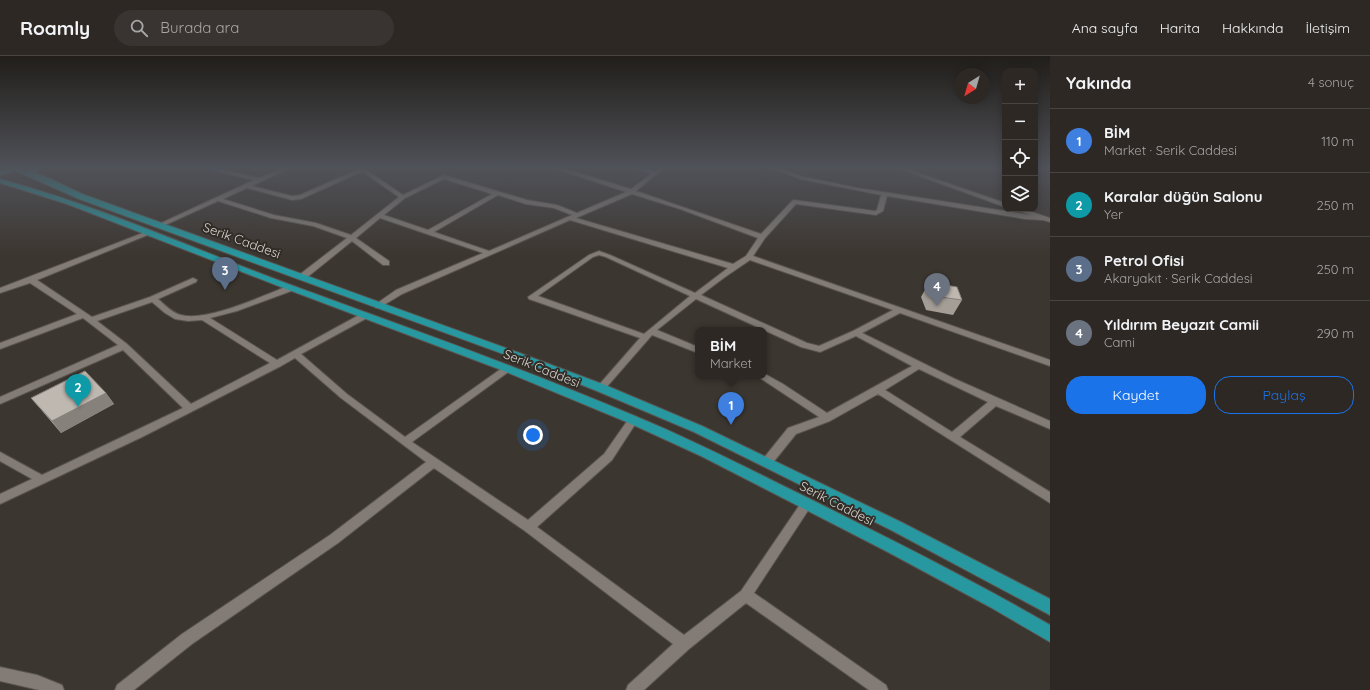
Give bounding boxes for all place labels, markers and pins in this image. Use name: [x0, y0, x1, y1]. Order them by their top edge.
pin: 3: [212, 257, 238, 290]
pin: 4: [924, 273, 950, 306]
pin: 2: [65, 374, 91, 407]
pin: 1: [718, 392, 744, 425]

